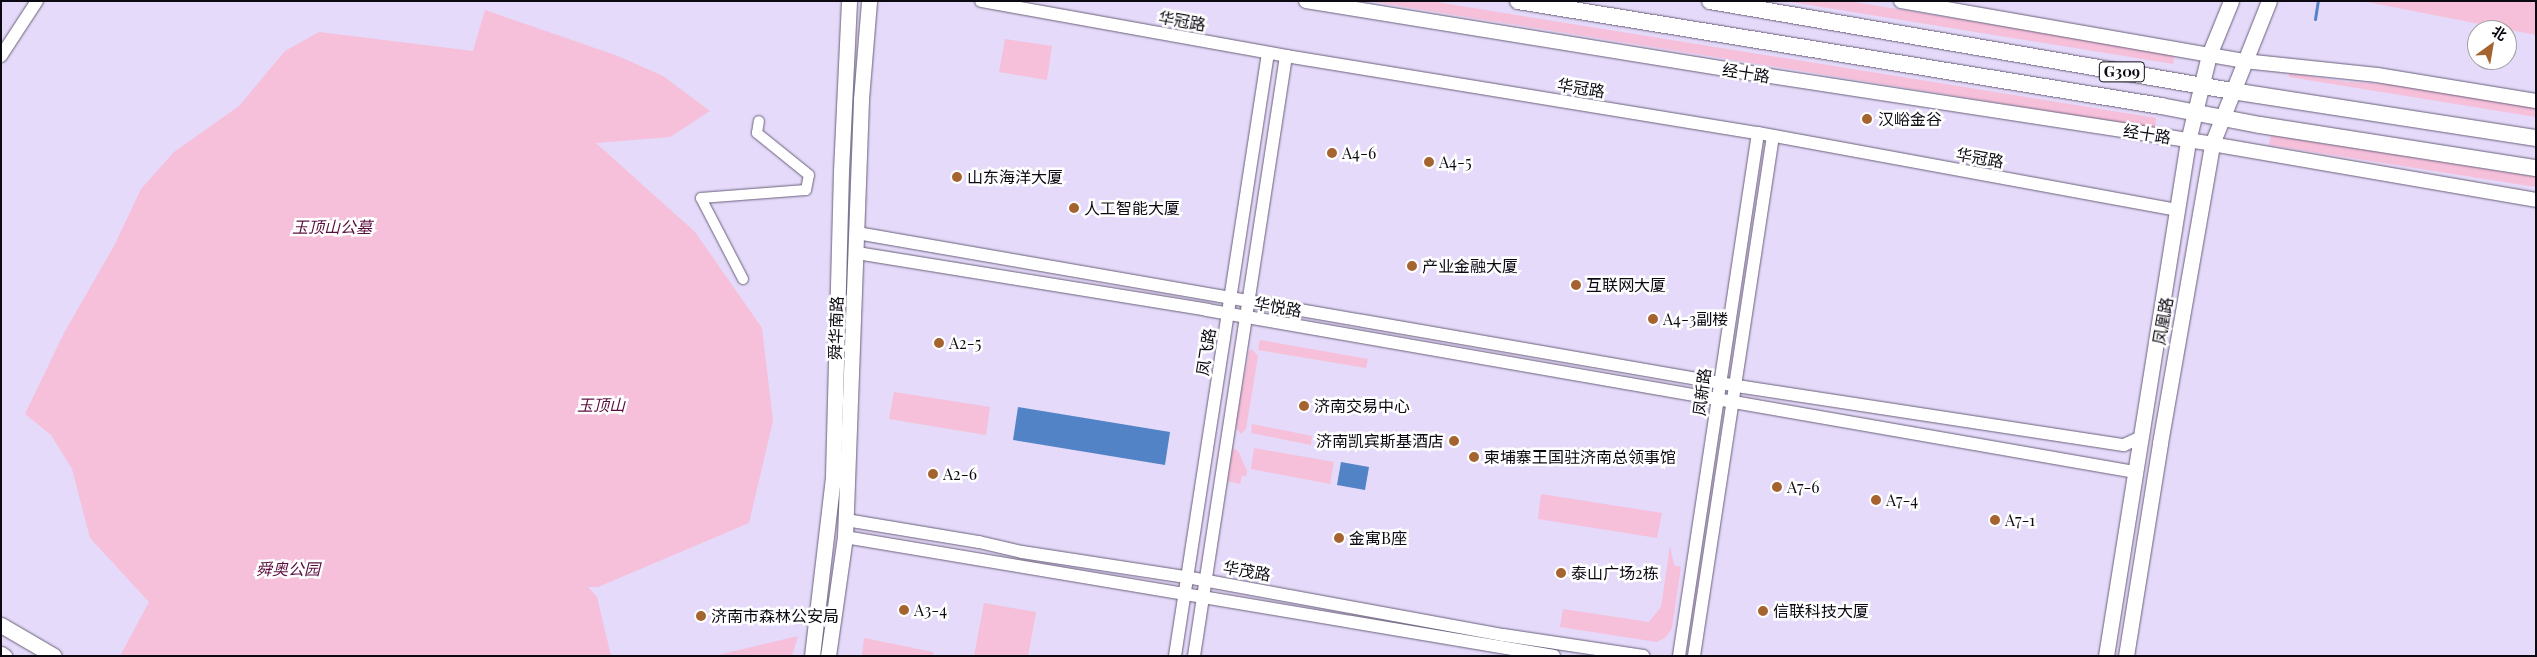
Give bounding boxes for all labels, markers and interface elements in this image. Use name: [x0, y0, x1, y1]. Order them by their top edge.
street label: 华冠路: [1157, 7, 1207, 35]
north arrow: [2467, 20, 2517, 70]
text: 北: [2489, 21, 2511, 44]
street label: 经十路: [1721, 60, 1771, 86]
road number: G309: [2098, 60, 2146, 84]
street label: 华冠路: [1556, 75, 1606, 101]
place label: 汉峪金谷: [1878, 109, 1942, 129]
marker: 汉峪金谷: [1860, 112, 1874, 126]
street label: 经十路: [2122, 121, 2172, 147]
place label: A4-6: [1342, 143, 1376, 163]
street label: 华冠路: [1955, 144, 2005, 172]
marker: A4-6: [1326, 147, 1338, 159]
place label: A4-5: [1439, 152, 1472, 172]
marker: A4-5: [1423, 156, 1435, 168]
place label: 山东海洋大厦: [967, 167, 1063, 187]
marker: 山东海洋大厦: [951, 171, 963, 183]
place label: 人工智能大厦: [1084, 198, 1180, 218]
marker: 人工智能大厦: [1068, 202, 1080, 214]
park label: 玉顶山公墓: [292, 217, 372, 237]
place label: 产业金融大厦: [1422, 256, 1518, 276]
marker: 产业金融大厦: [1406, 260, 1418, 272]
place label: 互联网大厦: [1586, 275, 1666, 295]
marker: 互联网大厦: [1570, 279, 1582, 291]
street label: 华悦路: [1253, 293, 1303, 321]
street label: 舜华南路: [825, 296, 847, 360]
street label: 凤凰路: [2149, 296, 2177, 346]
place label: A4-3副楼: [1663, 309, 1728, 329]
marker: A4-3副楼: [1647, 313, 1659, 325]
street label: 凤飞路: [1193, 327, 1219, 377]
place label: A2-5: [949, 333, 981, 353]
marker: A2-5: [933, 337, 945, 349]
street label: 凤新路: [1690, 367, 1714, 417]
park label: 玉顶山: [577, 395, 625, 415]
place label: 济南交易中心: [1314, 396, 1410, 416]
marker: 济南交易中心: [1298, 400, 1310, 412]
place label: 济南凯宾斯基酒店: [1316, 431, 1444, 451]
marker: 济南凯宾斯基酒店: [1448, 435, 1460, 447]
place label: 柬埔寨王国驻济南总领事馆: [1484, 447, 1676, 467]
marker: 柬埔寨王国驻济南总领事馆: [1468, 451, 1480, 463]
place label: A2-6: [943, 464, 977, 484]
marker: A2-6: [927, 468, 939, 480]
place label: A7-6: [1787, 477, 1820, 497]
marker: A7-6: [1771, 481, 1783, 493]
place label: A7-4: [1886, 490, 1918, 510]
marker: A7-4: [1870, 494, 1882, 506]
place label: A7-1: [2005, 510, 2035, 530]
marker: A7-1: [1989, 514, 2001, 526]
place label: 金寓B座: [1349, 528, 1407, 548]
marker: 金寓B座: [1333, 532, 1345, 544]
street label: 华茂路: [1222, 557, 1272, 585]
park label: 舜奥公园: [256, 559, 320, 579]
place label: 泰山广场2栋: [1571, 563, 1659, 583]
marker: 泰山广场2栋: [1555, 567, 1567, 579]
place label: A3-4: [914, 600, 947, 620]
place label: 信联科技大厦: [1773, 601, 1869, 621]
marker: A3-4: [898, 604, 910, 616]
marker: 信联科技大厦: [1757, 605, 1769, 617]
place label: 济南市森林公安局: [711, 606, 839, 626]
marker: 济南市森林公安局: [695, 610, 707, 622]

